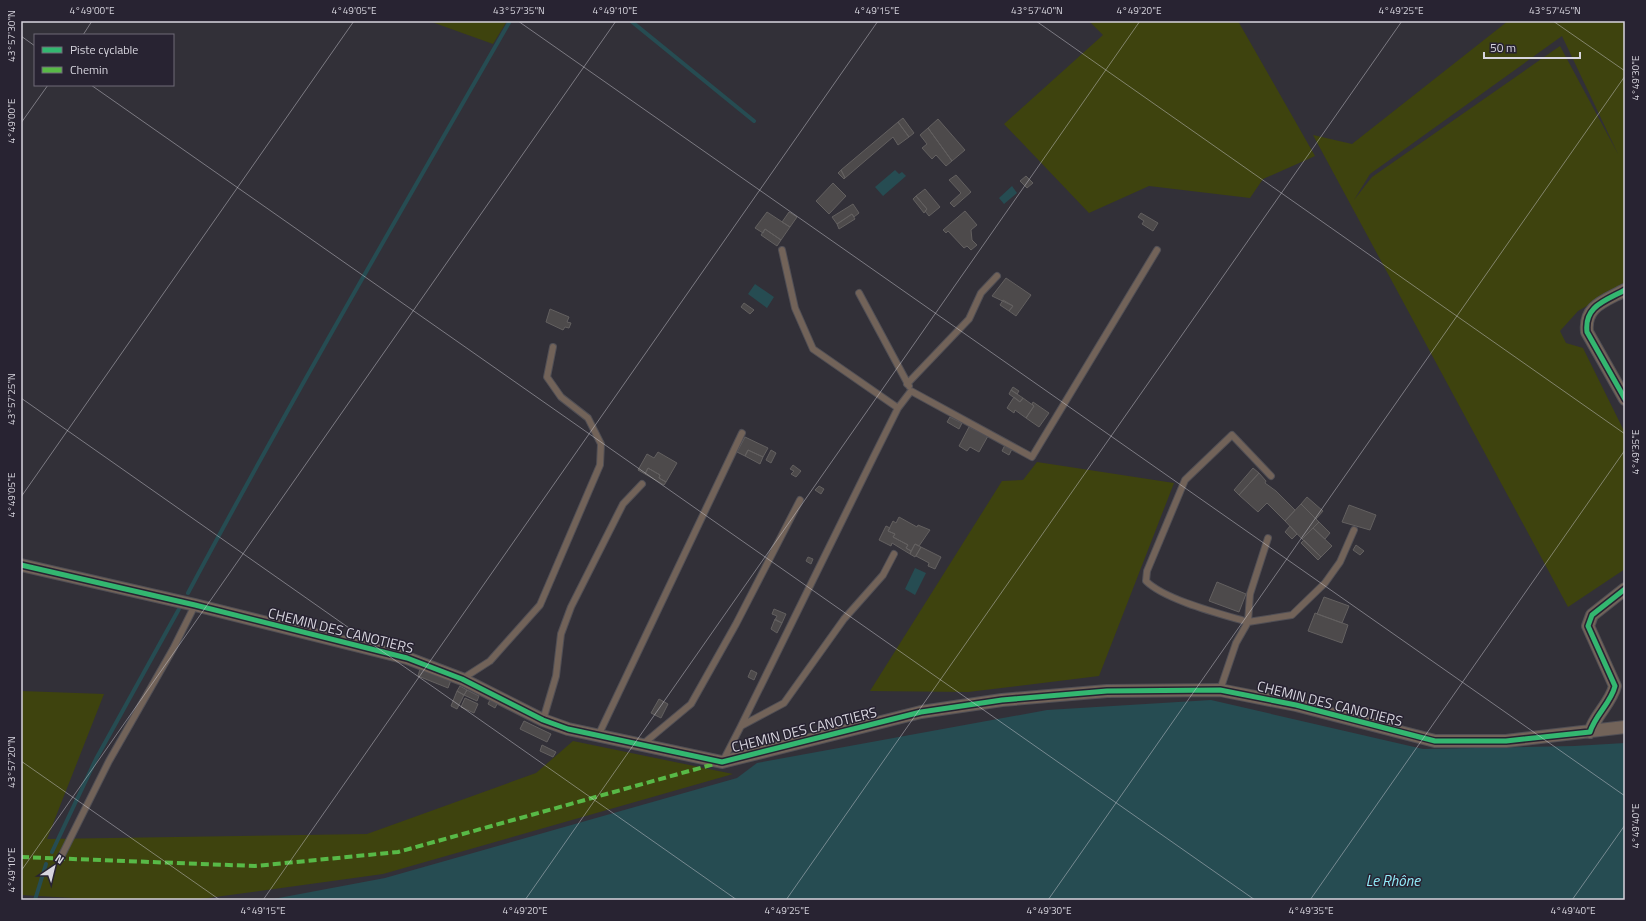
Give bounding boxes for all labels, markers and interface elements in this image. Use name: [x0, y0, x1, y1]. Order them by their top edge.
text: 4°49'00"E: [70, 3, 115, 18]
text: 4°49'05"E: [332, 3, 377, 18]
text: 43°57'35"N: [493, 3, 545, 18]
text: 4°49'10"E: [593, 3, 638, 18]
text: 4°49'15"E: [855, 3, 900, 18]
text: 43°57'40"N: [1011, 3, 1063, 18]
text: 4°49'20"E: [1117, 3, 1162, 18]
text: 4°49'25"E: [1379, 3, 1424, 18]
text: 43°57'45"N: [1529, 3, 1581, 18]
text: 43°57'30"N: [4, 10, 19, 62]
legend: [34, 34, 174, 86]
scale bar: [1484, 34, 1580, 60]
text: 50 m: [1490, 38, 1516, 57]
text: Piste cyclable: [70, 40, 138, 59]
text: 4°49'30"E: [1628, 55, 1643, 100]
text: Chemin: [70, 60, 108, 79]
text: 4°49'00"E: [4, 98, 19, 143]
text: 43°57'25"N: [4, 373, 19, 425]
text: 4°49'35"E: [1628, 429, 1643, 474]
text: 4°49'05"E: [4, 472, 19, 517]
street label: CHEMIN DES CANOTIERS: [266, 602, 416, 658]
street label: CHEMIN DES CANOTIERS: [1255, 675, 1405, 731]
street label: CHEMIN DES CANOTIERS: [729, 701, 879, 757]
text: 43°57'20"N: [4, 736, 19, 788]
text: 4°49'40"E: [1628, 803, 1643, 848]
text: 4°49'10"E: [4, 847, 19, 892]
north arrow: [34, 847, 74, 887]
text: N: [52, 850, 67, 868]
water label: Le Rhône: [1366, 869, 1421, 892]
text: 4°49'15"E: [241, 903, 286, 918]
text: 4°49'20"E: [503, 903, 548, 918]
text: 4°49'25"E: [765, 903, 810, 918]
text: 4°49'30"E: [1027, 903, 1072, 918]
text: 4°49'35"E: [1289, 903, 1334, 918]
text: 4°49'40"E: [1551, 903, 1596, 918]

